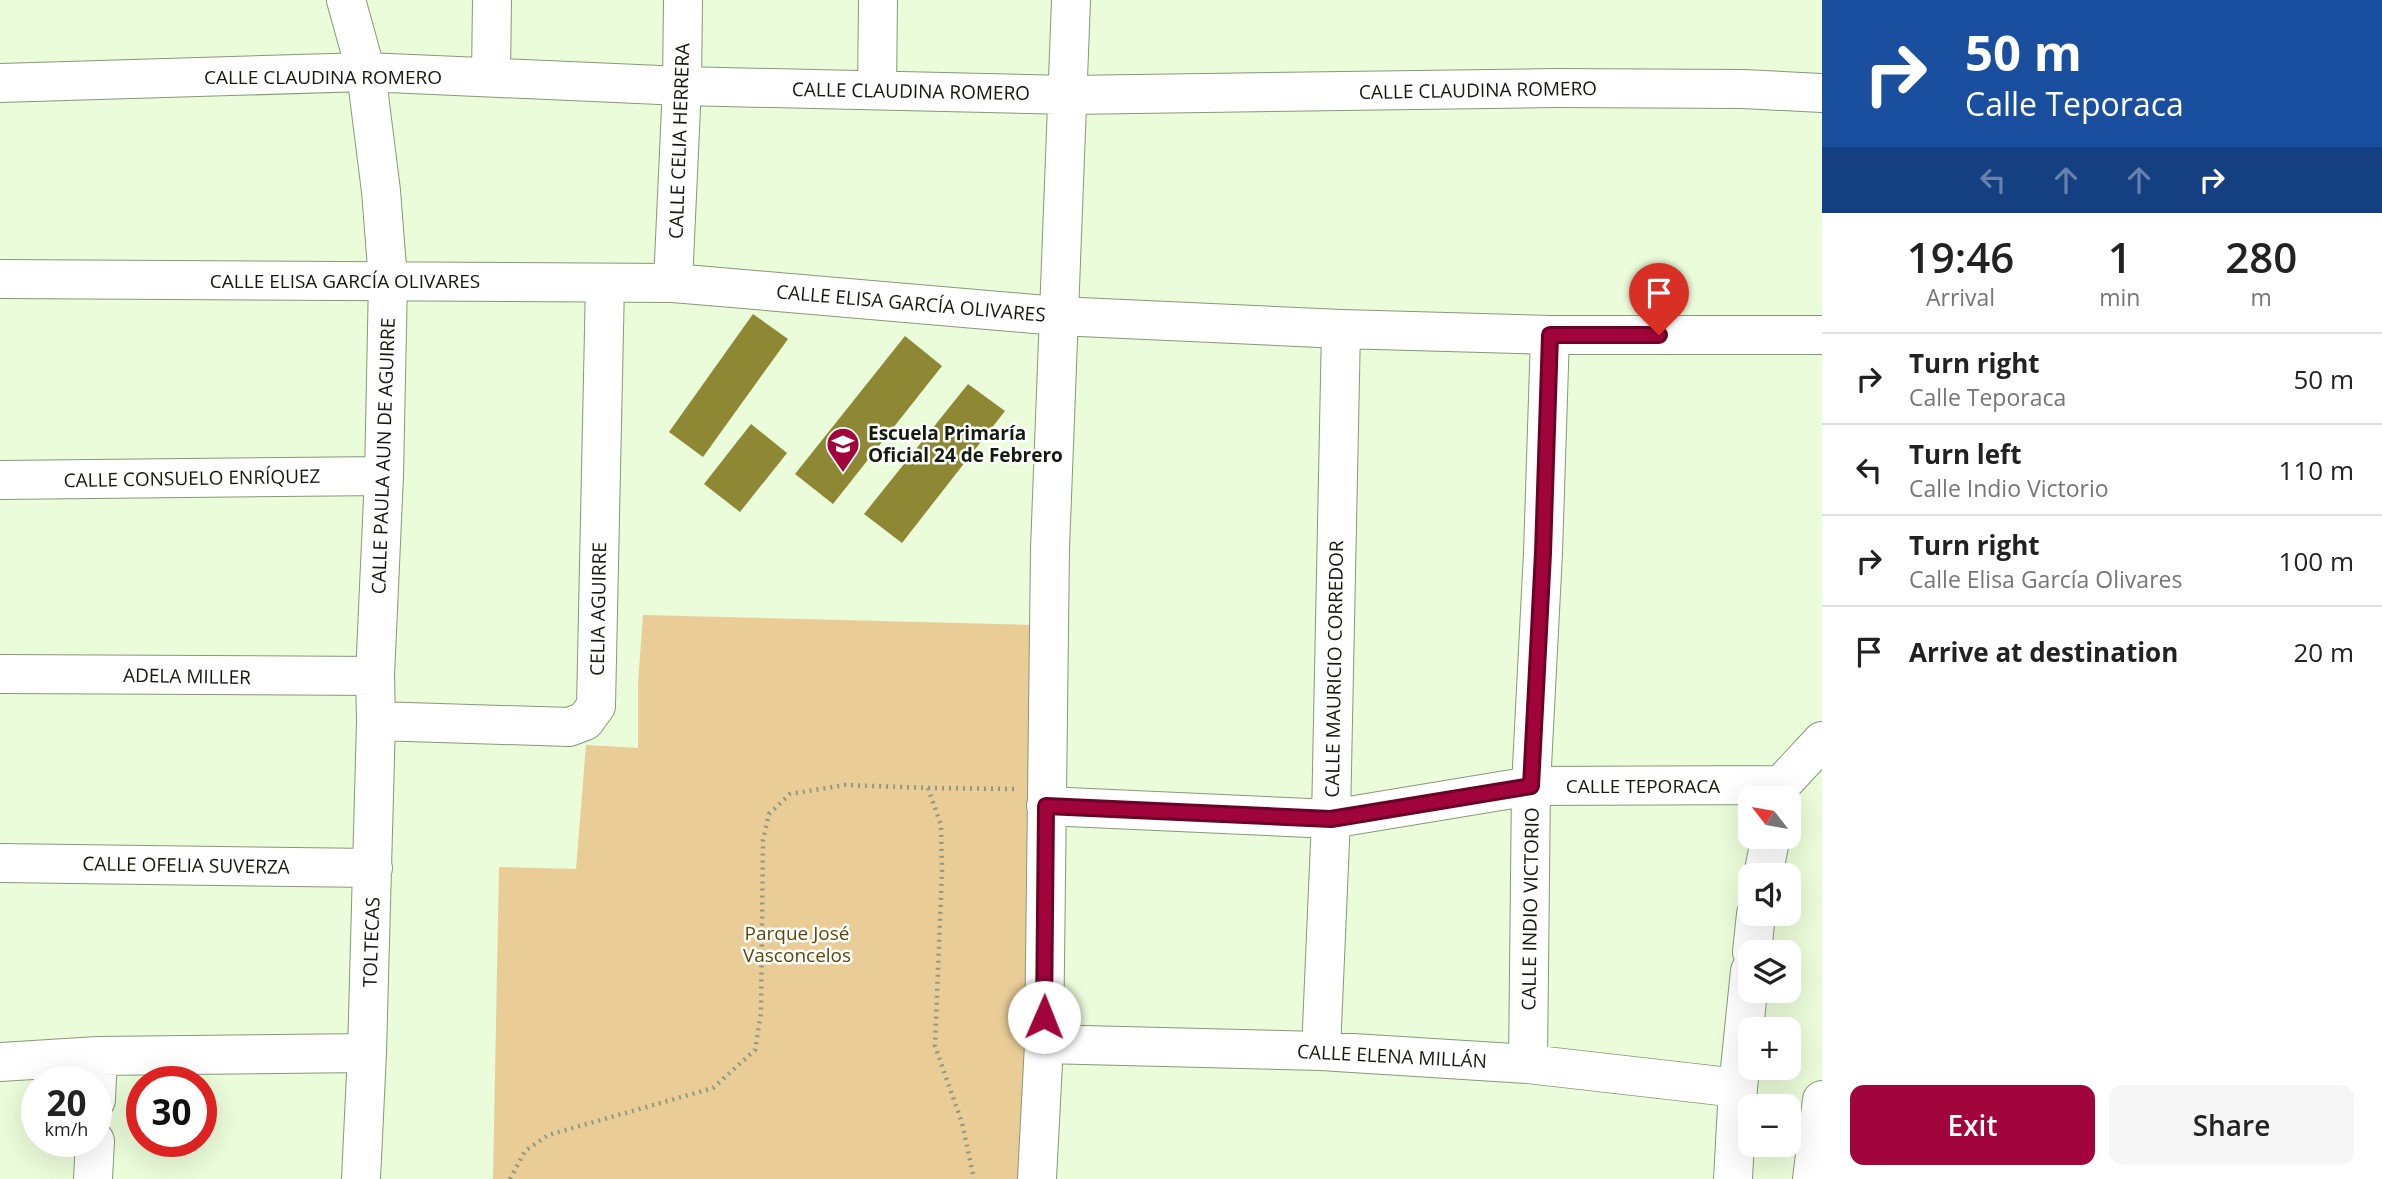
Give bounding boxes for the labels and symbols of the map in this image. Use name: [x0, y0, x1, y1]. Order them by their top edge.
street label: CALLE CELIA HERRERA: [663, 42, 695, 240]
street label: CALLE CLAUDINA ROMERO: [204, 64, 442, 90]
street label: CALLE CLAUDINA ROMERO: [1359, 75, 1597, 105]
street label: CALLE CLAUDINA ROMERO: [792, 76, 1030, 106]
pin: [1629, 263, 1689, 335]
street label: CALLE ELISA GARCÍA OLIVARES: [210, 268, 480, 294]
street label: CALLE ELISA GARCÍA OLIVARES: [775, 278, 1047, 328]
street label: CALLE PAULA AUN DE AGUIRRE: [365, 317, 401, 595]
place label: Escuela Primaría Oficial 24 de Febrero: [868, 420, 1063, 468]
school or university icon: Escuela Primaría Oficial 24 de Febrero: [824, 425, 862, 474]
street label: CALLE CONSUELO ENRÍQUEZ: [63, 463, 321, 493]
street label: CALLE MAURICIO CORREDOR: [1319, 540, 1349, 798]
street label: CELIA AGUIRRE: [584, 542, 612, 676]
street label: ADELA MILLER: [123, 662, 251, 690]
street label: CALLE TEPORACA: [1566, 773, 1720, 799]
north arrow: [1738, 786, 1801, 849]
street label: CALLE INDIO VICTORIO: [1515, 807, 1545, 1011]
street label: CALLE OFELIA SUVERZA: [82, 850, 290, 880]
street label: TOLTECAS: [356, 896, 386, 988]
park label: Parque José Vasconcelos: [743, 920, 851, 968]
position arrow: [1007, 980, 1081, 1054]
street label: CALLE ELENA MILLÁN: [1296, 1038, 1488, 1074]
speed limit sign: 30: [126, 1066, 217, 1157]

